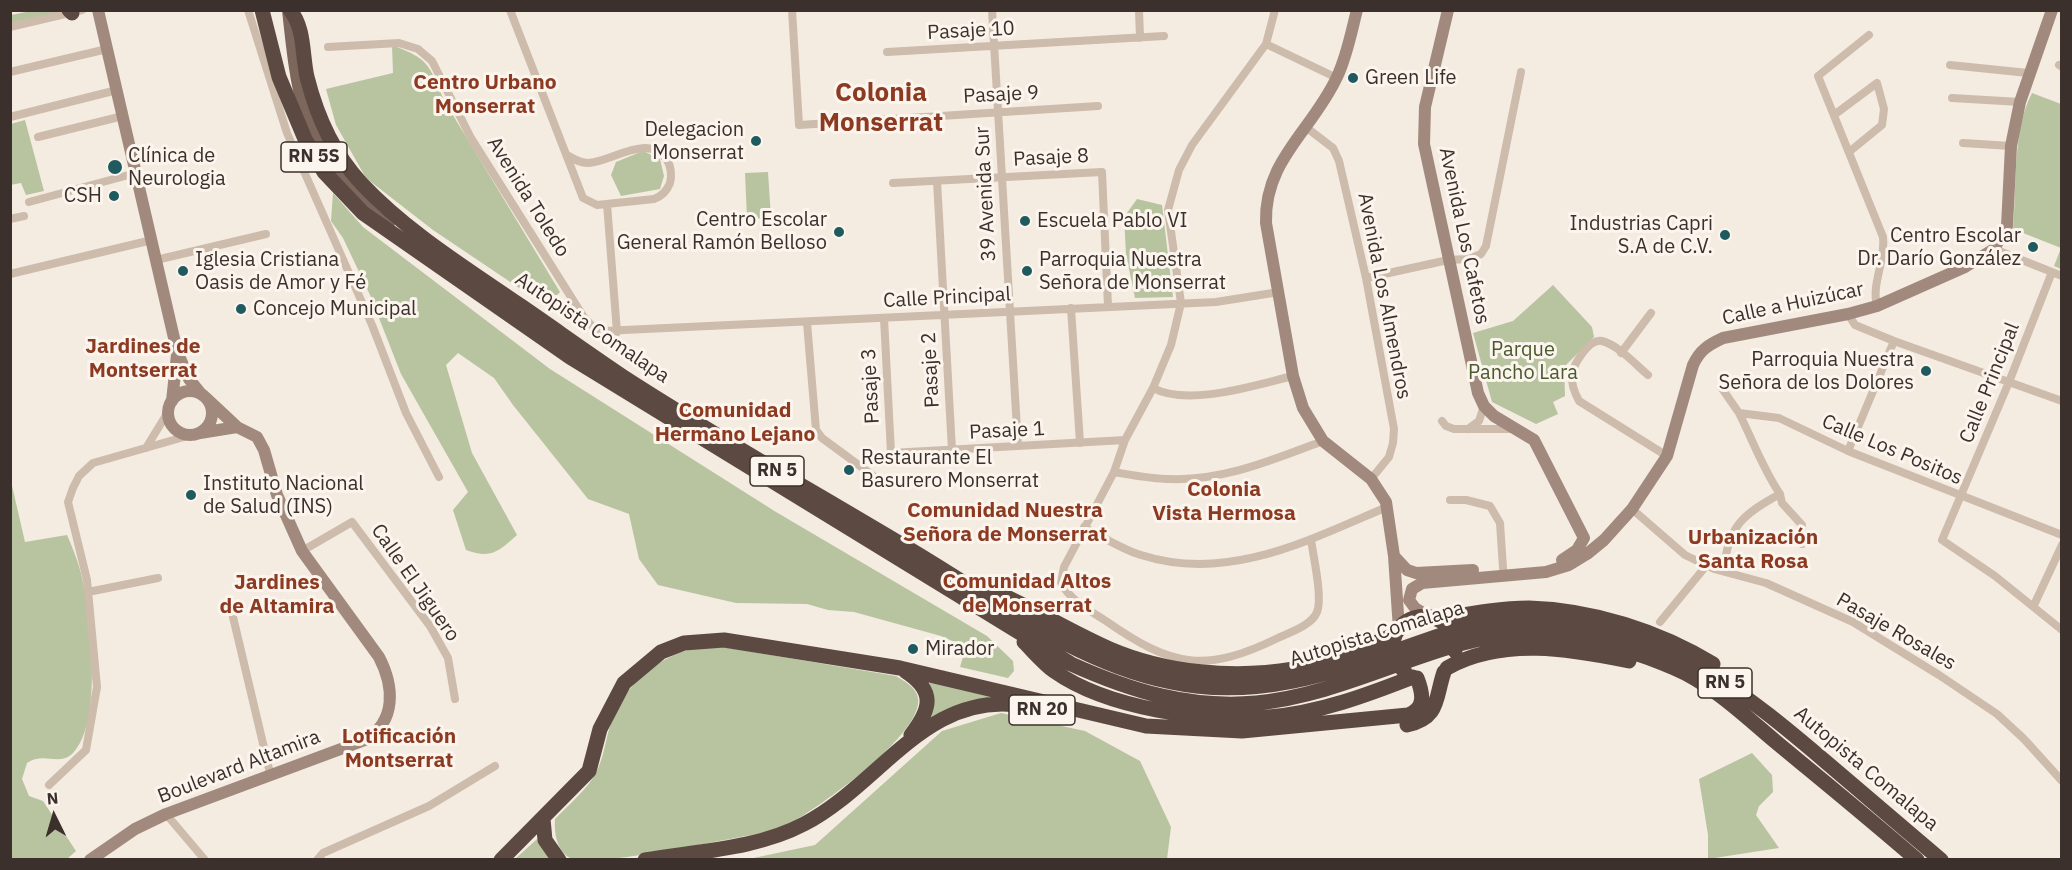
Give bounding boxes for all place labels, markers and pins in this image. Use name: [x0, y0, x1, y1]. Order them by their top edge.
place label: Green Life: [1365, 66, 1457, 90]
marker: Green Life: [1346, 71, 1360, 85]
place label: Delegacion Monserrat: [644, 118, 744, 165]
marker: Delegacion Monserrat: [749, 134, 763, 148]
place label: Clínica de Neurologia: [128, 144, 226, 191]
marker: Clínica de Neurologia: [106, 158, 124, 176]
place label: CSH: [64, 184, 102, 208]
marker: CSH: [107, 189, 121, 203]
place label: Centro Escolar General Ramón Belloso: [617, 208, 827, 255]
place label: Escuela Pablo VI: [1037, 209, 1187, 233]
place label: Industrias Capri S.A de C.V.: [1570, 212, 1713, 259]
marker: Escuela Pablo VI: [1018, 214, 1032, 228]
place label: Centro Escolar Dr. Darío González: [1857, 224, 2021, 271]
marker: Centro Escolar General Ramón Belloso: [832, 225, 846, 239]
marker: Industrias Capri S.A de C.V.: [1718, 228, 1732, 242]
marker: Centro Escolar Dr. Darío González: [2026, 240, 2040, 254]
place label: Iglesia Cristiana Oasis de Amor y Fé: [195, 248, 366, 295]
place label: Parroquia Nuestra Señora de Monserrat: [1039, 248, 1226, 295]
marker: Iglesia Cristiana Oasis de Amor y Fé: [176, 264, 190, 278]
marker: Parroquia Nuestra Señora de Monserrat: [1020, 264, 1034, 278]
place label: Concejo Municipal: [253, 297, 417, 321]
marker: Concejo Municipal: [234, 302, 248, 316]
place label: Parroquia Nuestra Señora de los Dolores: [1719, 348, 1914, 395]
marker: Parroquia Nuestra Señora de los Dolores: [1919, 364, 1933, 378]
place label: Restaurante El Basurero Monserrat: [861, 446, 1039, 493]
marker: Restaurante El Basurero Monserrat: [842, 463, 856, 477]
place label: Instituto Nacional de Salud (INS): [203, 472, 364, 519]
marker: Instituto Nacional de Salud (INS): [184, 488, 198, 502]
place label: Mirador: [925, 637, 994, 661]
marker: Mirador: [906, 642, 920, 656]

